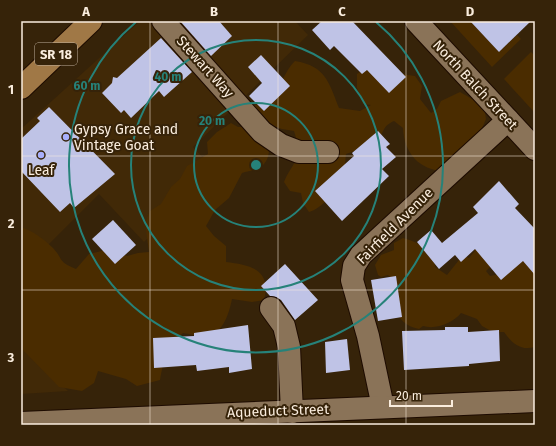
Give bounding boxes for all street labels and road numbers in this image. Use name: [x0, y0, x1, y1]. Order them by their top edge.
street label: Stewart Way: [173, 33, 237, 101]
street label: North Balch Street: [429, 37, 522, 134]
road number: SR 18: [35, 43, 77, 65]
street label: Fairfield Avenue: [353, 184, 437, 268]
street label: Aqueduct Street: [227, 401, 330, 421]

